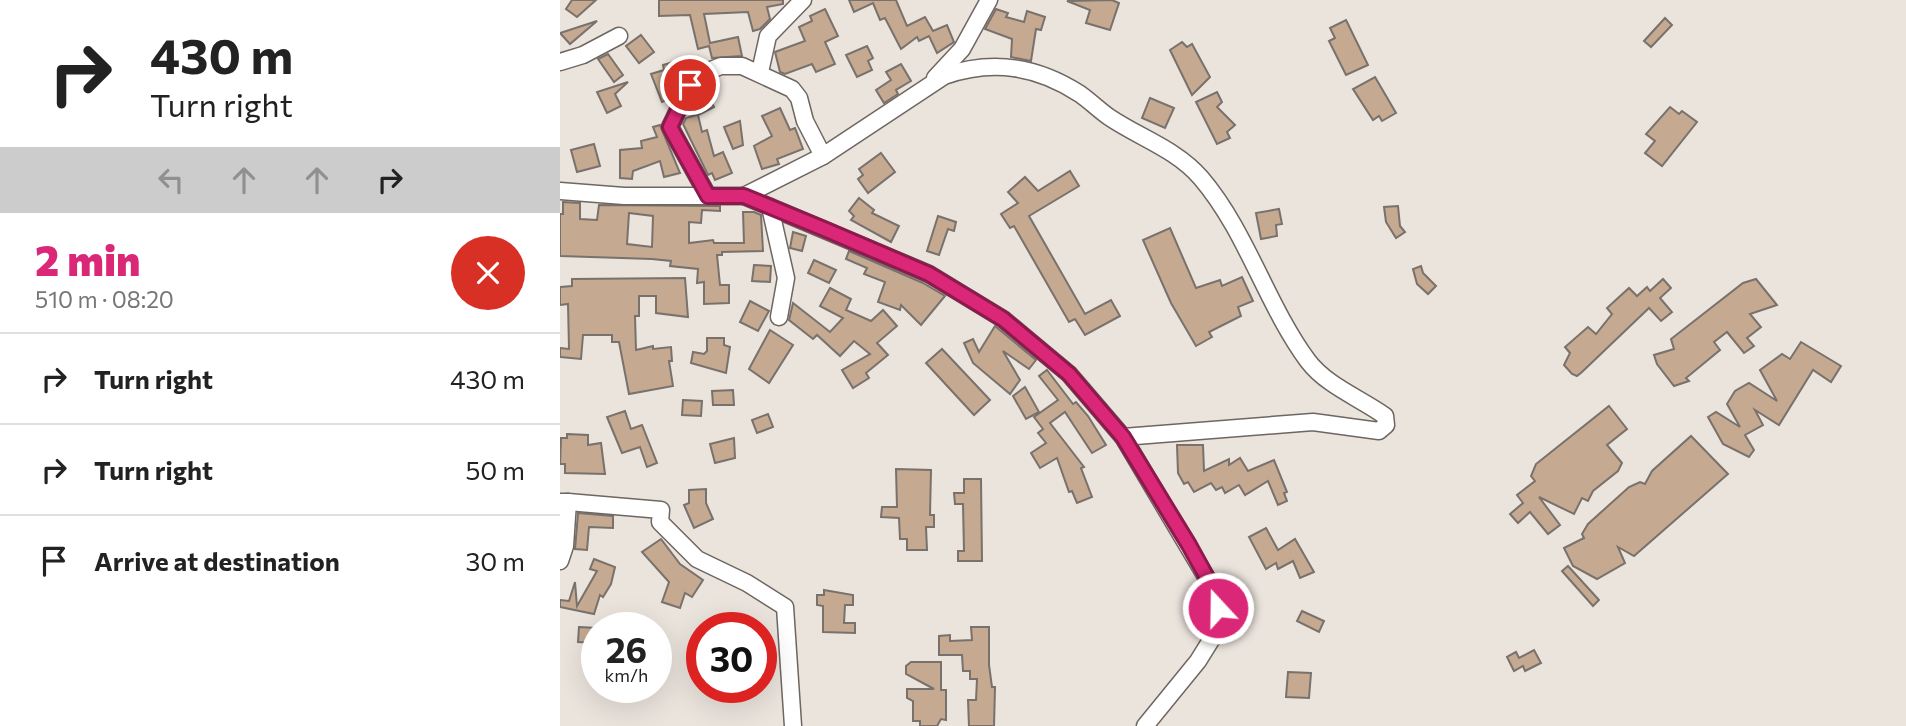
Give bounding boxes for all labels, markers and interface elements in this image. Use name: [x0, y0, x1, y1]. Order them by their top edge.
text: 430 m: [150, 24, 293, 84]
icon: right: [35, 28, 126, 119]
pin: [660, 55, 720, 115]
icon: arrive: [671, 66, 709, 104]
text: Turn right: [150, 84, 293, 124]
icon: left: [152, 161, 190, 199]
icon: ahead: [225, 161, 263, 199]
icon: ahead: [298, 161, 336, 199]
icon: right: [371, 161, 409, 199]
text: 2 min: [35, 233, 141, 285]
button: close: [451, 236, 525, 310]
text: 510 m · 08:20: [35, 285, 174, 313]
icon: right: [35, 360, 73, 398]
text: Turn right: [94, 363, 213, 394]
text: 430 m: [450, 363, 525, 394]
icon: right: [35, 451, 73, 489]
text: Turn right: [94, 454, 213, 485]
text: 50 m: [465, 454, 525, 485]
icon: arrive: [35, 542, 73, 580]
text: Arrive at destination: [94, 545, 340, 576]
text: 30 m: [466, 545, 525, 576]
position arrow: [1181, 571, 1255, 645]
speed limit sign: 30: [686, 612, 777, 703]
text: 26: [606, 627, 647, 670]
text: km/h: [605, 664, 648, 686]

